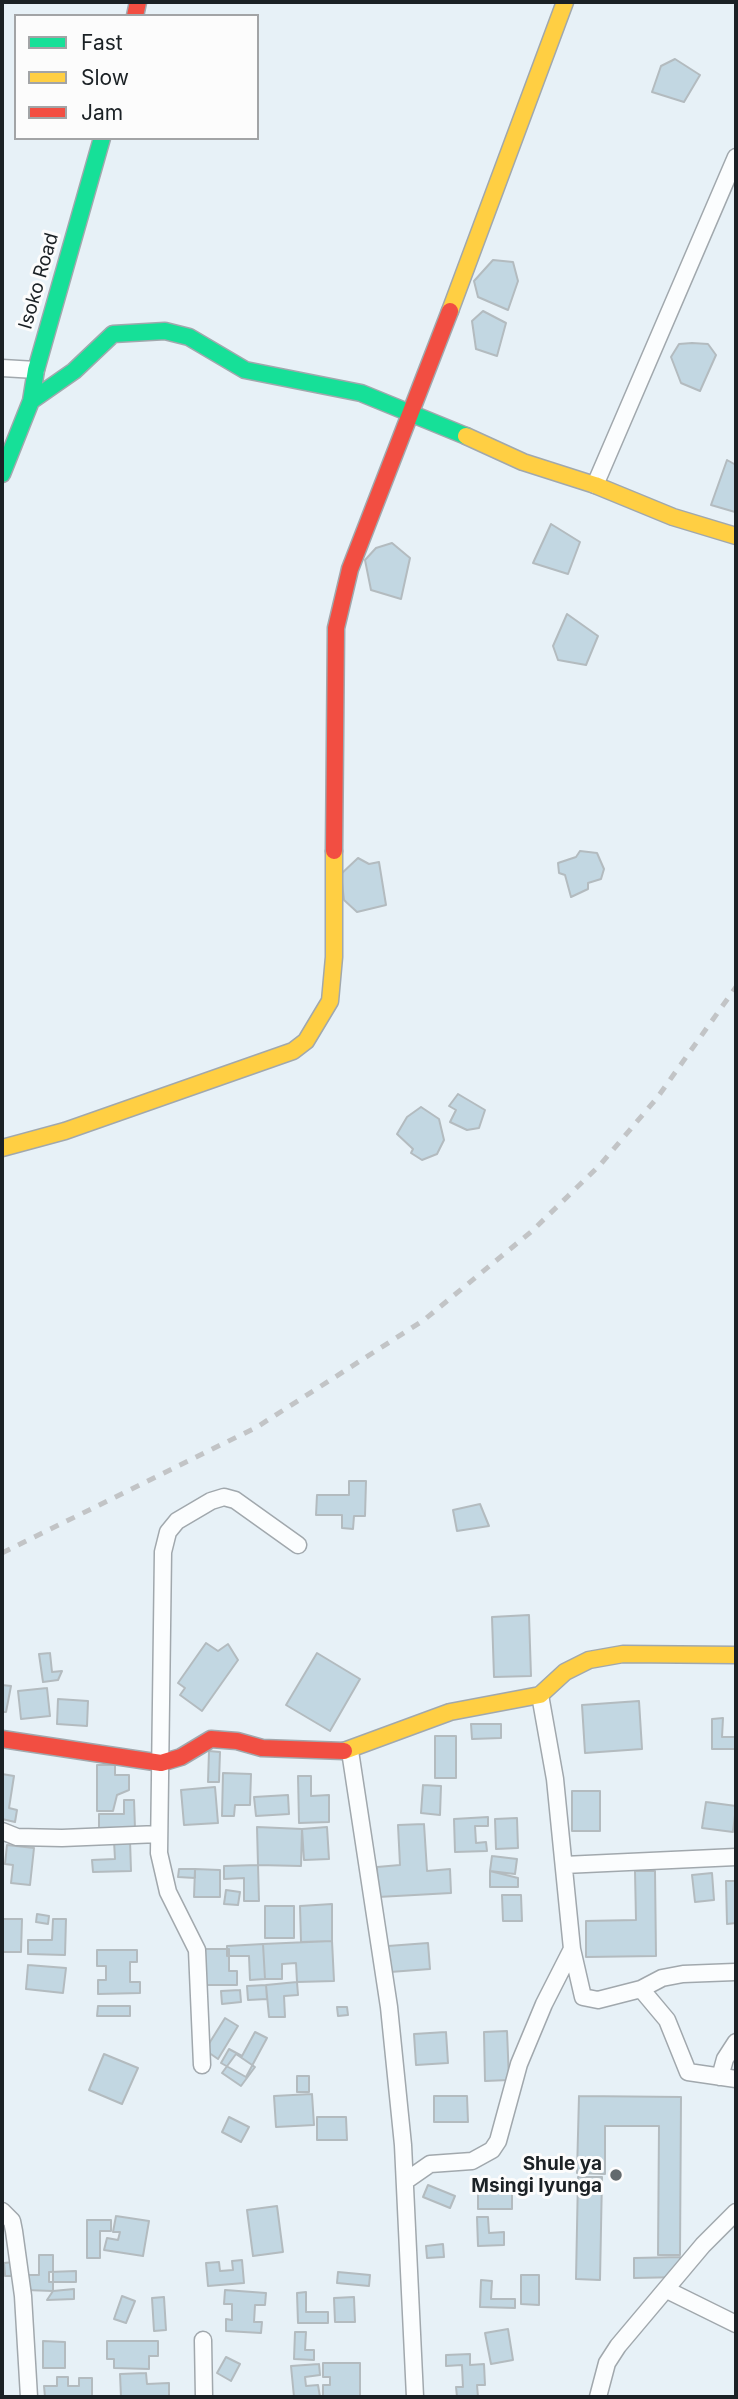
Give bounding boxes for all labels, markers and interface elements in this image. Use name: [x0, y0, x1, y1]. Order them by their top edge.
legend: [14, 14, 259, 140]
text: Fast: [81, 30, 123, 55]
text: Slow: [81, 65, 129, 90]
text: Jam: [81, 100, 123, 125]
street label: Isoko Road: [14, 230, 64, 332]
place label: Shule ya Msingi Iyunga: [471, 2153, 602, 2197]
marker: Shule ya Msingi Iyunga: [608, 2167, 624, 2183]

